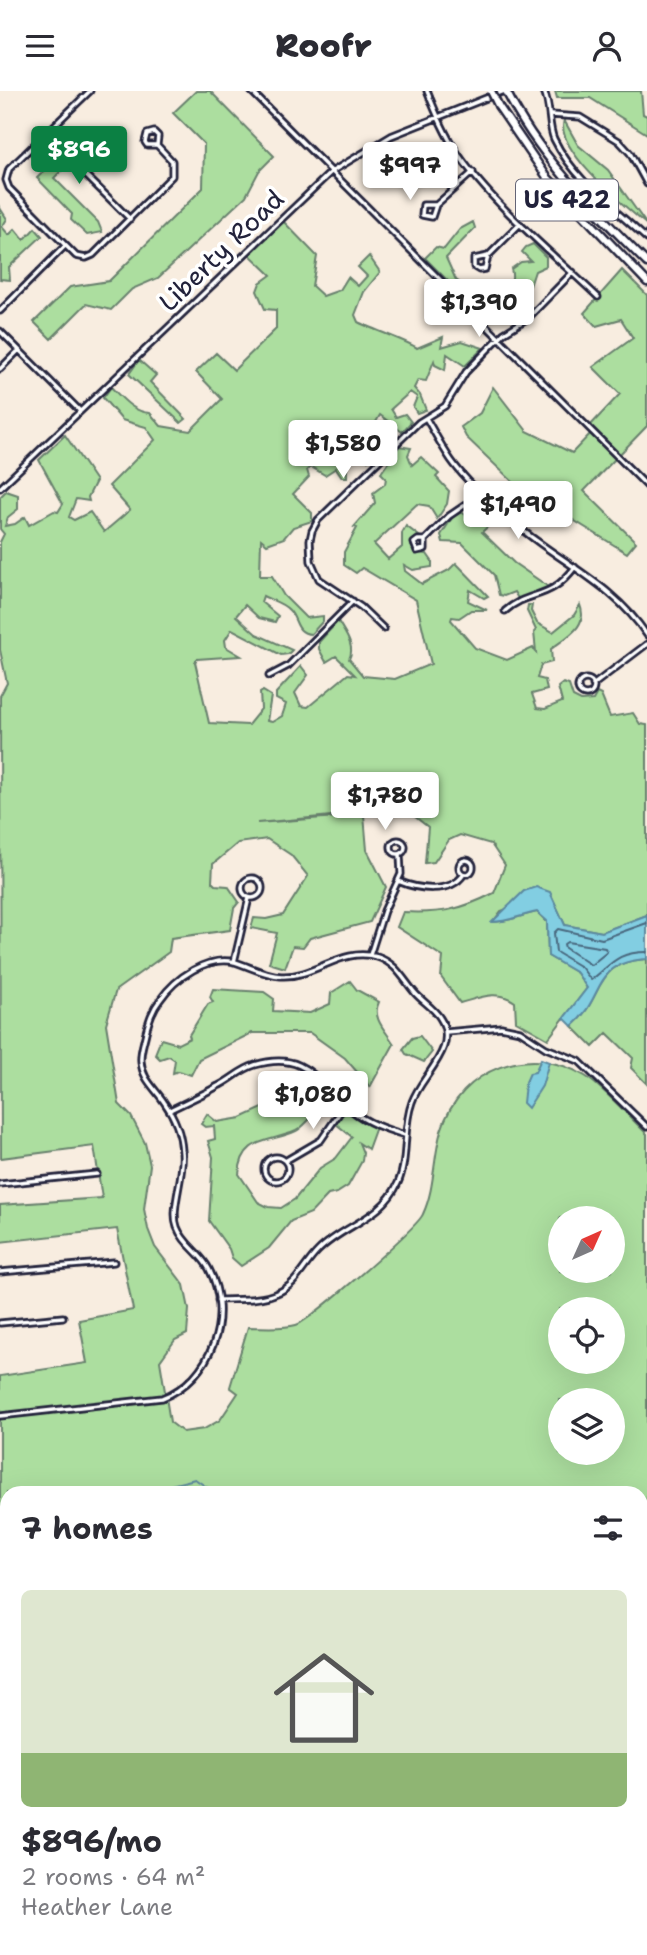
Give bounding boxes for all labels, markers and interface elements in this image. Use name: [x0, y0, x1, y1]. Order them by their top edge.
text: Roofr: [275, 24, 372, 67]
icon: menu: [21, 27, 59, 65]
icon: person: [588, 27, 626, 65]
pin: $896: [38, 127, 120, 186]
text: $896: [47, 134, 111, 164]
pin: $997: [369, 143, 451, 202]
text: $997: [379, 150, 441, 180]
road number: US 422: [516, 179, 618, 221]
street label: Liberty Road: [151, 181, 291, 319]
pin: $1,390: [422, 279, 536, 339]
text: $1,390: [440, 287, 518, 317]
pin: $1,580: [286, 421, 400, 480]
text: $1,580: [304, 428, 382, 458]
pin: $1,490: [461, 482, 575, 541]
text: $1,490: [480, 489, 557, 519]
pin: $1,780: [328, 773, 442, 832]
text: $1,780: [347, 780, 423, 810]
pin: $1,080: [256, 1072, 370, 1131]
text: $1,080: [274, 1079, 352, 1109]
north arrow: [548, 1206, 625, 1283]
map controls: [548, 1206, 625, 1465]
button: locate: [548, 1297, 625, 1374]
button: layers: [548, 1388, 625, 1465]
text: 7 homes: [21, 1508, 153, 1549]
icon: filters: [589, 1509, 627, 1547]
icon: home: [261, 1635, 387, 1761]
text: $896/mo: [21, 1821, 162, 1862]
text: 2 rooms · 64 m²: [21, 1862, 205, 1892]
text: Heather Lane: [21, 1892, 173, 1922]

